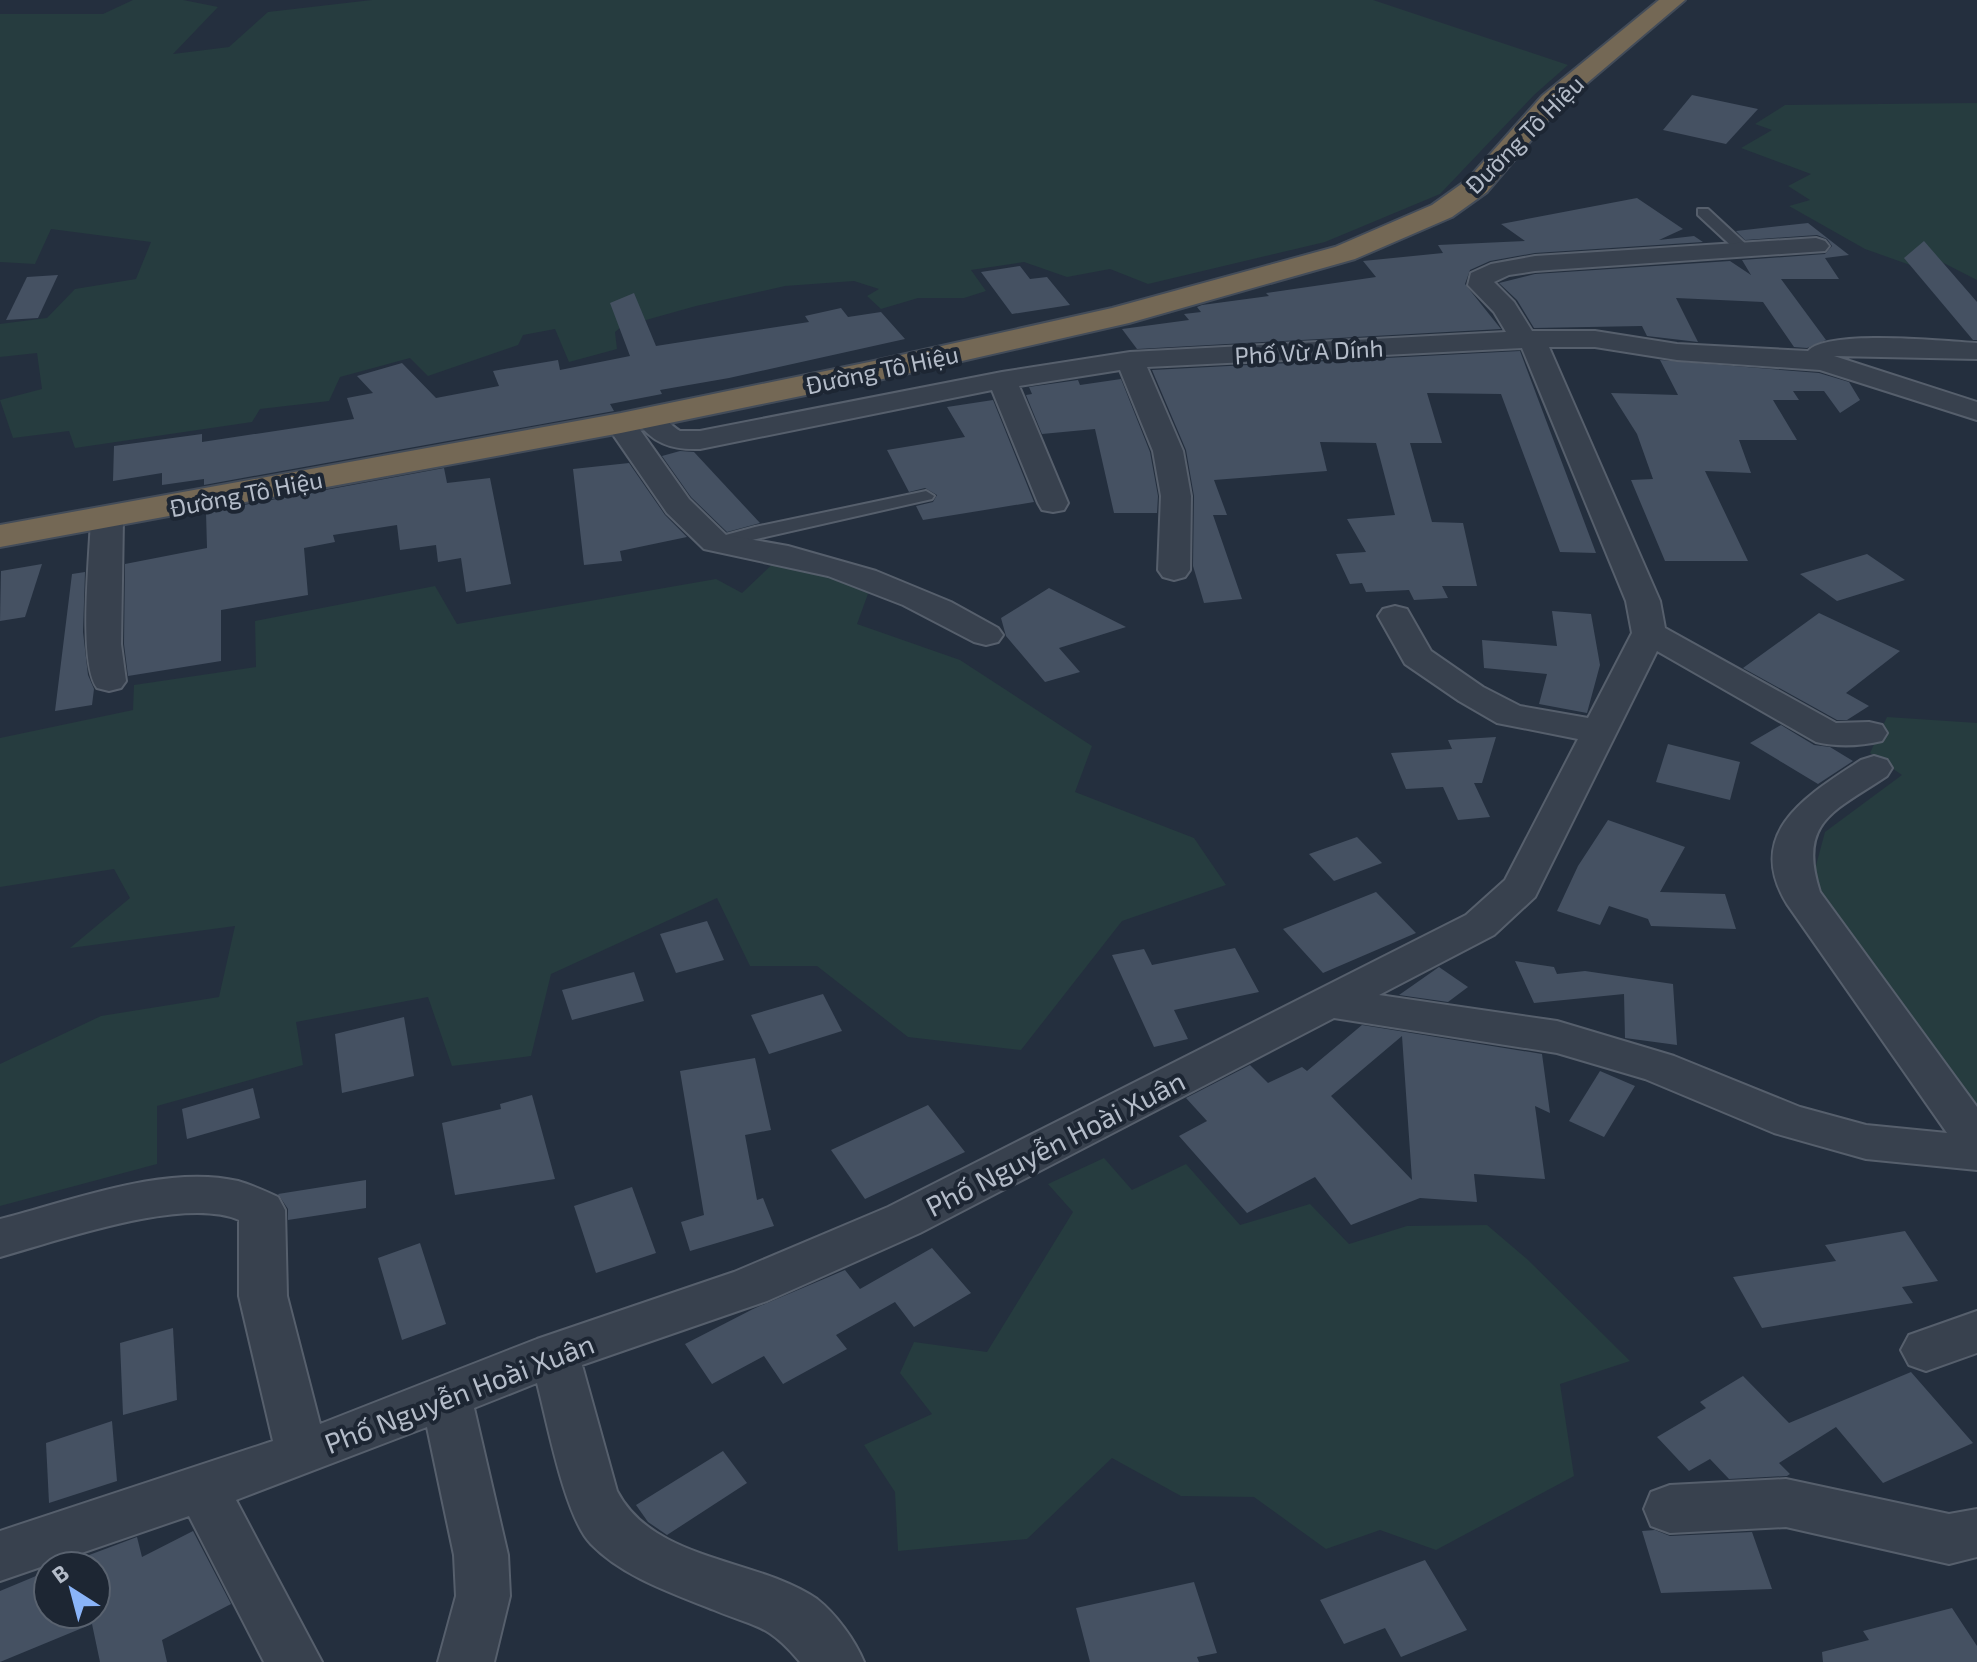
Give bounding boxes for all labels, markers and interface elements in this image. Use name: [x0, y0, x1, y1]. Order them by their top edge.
street label: Đường Tô Hiệu: [1459, 69, 1589, 199]
street label: Phố Vừ A Dính: [1234, 333, 1384, 369]
street label: Đường Tô Hiệu: [803, 339, 961, 399]
street label: Đường Tô Hiệu: [167, 464, 325, 522]
street label: Phố Nguyễn Hoài Xuân: [920, 1063, 1190, 1223]
street label: Phố Nguyễn Hoài Xuân: [319, 1326, 599, 1460]
north arrow: [32, 1550, 112, 1630]
text: B: [46, 1558, 73, 1588]

